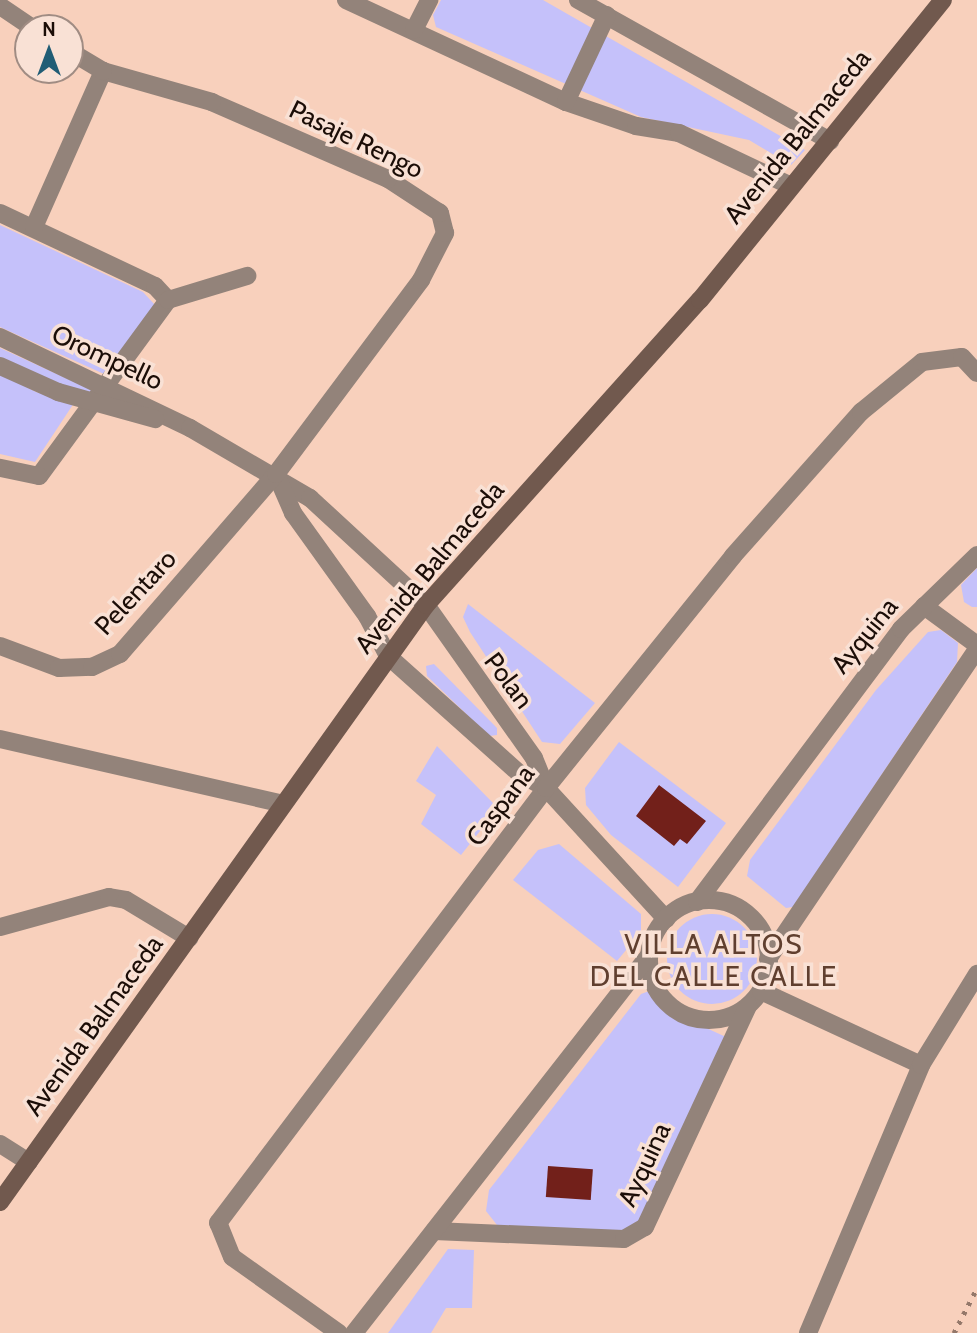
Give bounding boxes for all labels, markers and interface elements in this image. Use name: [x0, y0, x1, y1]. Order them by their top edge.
north arrow: [14, 14, 84, 84]
text: N: [42, 18, 56, 41]
street label: Avenida Balmaceda: [718, 44, 878, 230]
street label: Pasaje Rengo: [284, 94, 428, 186]
street label: Orompello: [46, 319, 168, 397]
street label: Avenida Balmaceda: [349, 476, 511, 660]
street label: Pelentaro: [89, 544, 183, 642]
street label: Ayquina: [825, 592, 905, 680]
street label: Polan: [477, 647, 539, 715]
street label: Caspana: [460, 759, 542, 853]
district label: VILLA ALTOS DEL CALLE CALLE: [592, 927, 836, 993]
street label: Avenida Balmaceda: [18, 930, 170, 1122]
street label: Ayquina: [612, 1118, 678, 1212]

